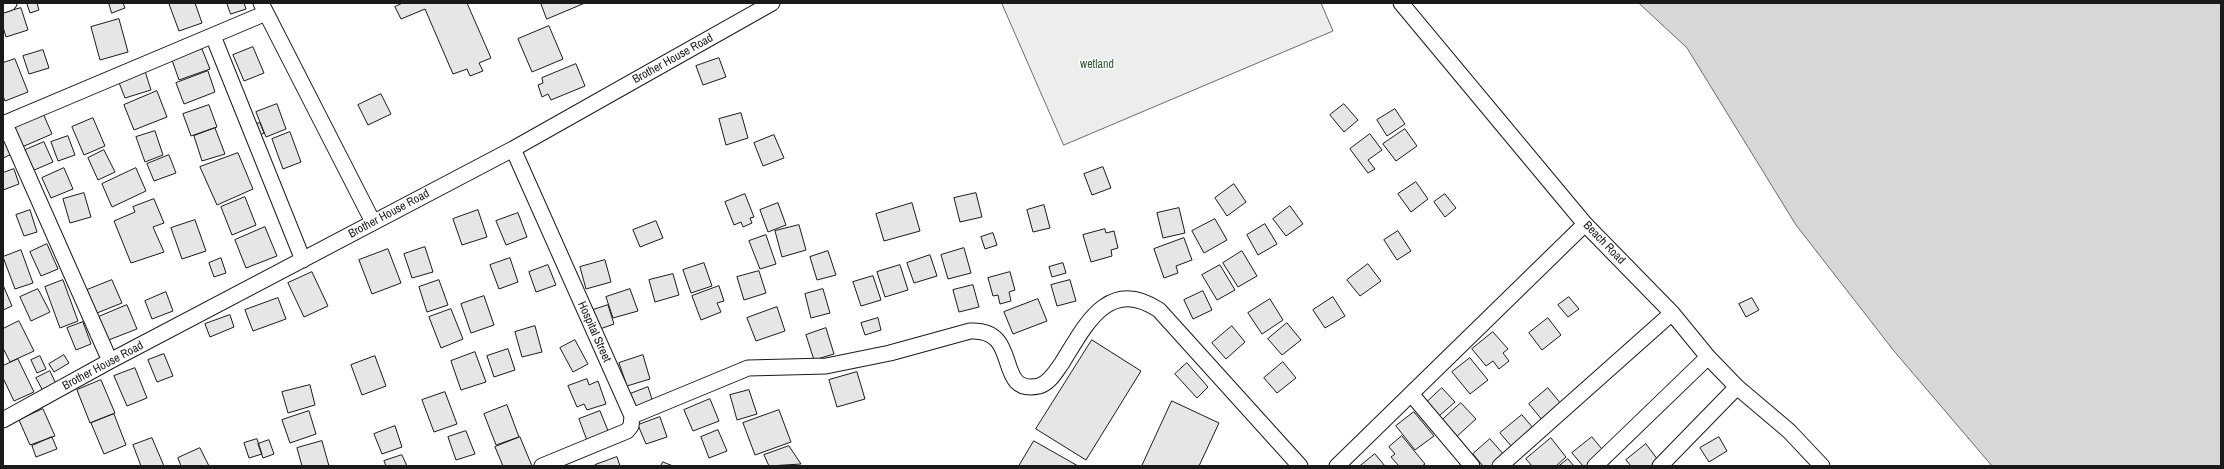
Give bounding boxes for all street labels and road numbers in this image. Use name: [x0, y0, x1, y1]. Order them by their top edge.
street label: Brother House Road: [630, 31, 716, 87]
street label: Brother House Road: [346, 187, 432, 241]
street label: Beach Road: [1580, 219, 1628, 267]
street label: Hospital Street: [574, 299, 614, 365]
street label: Brother House Road: [60, 339, 146, 393]

